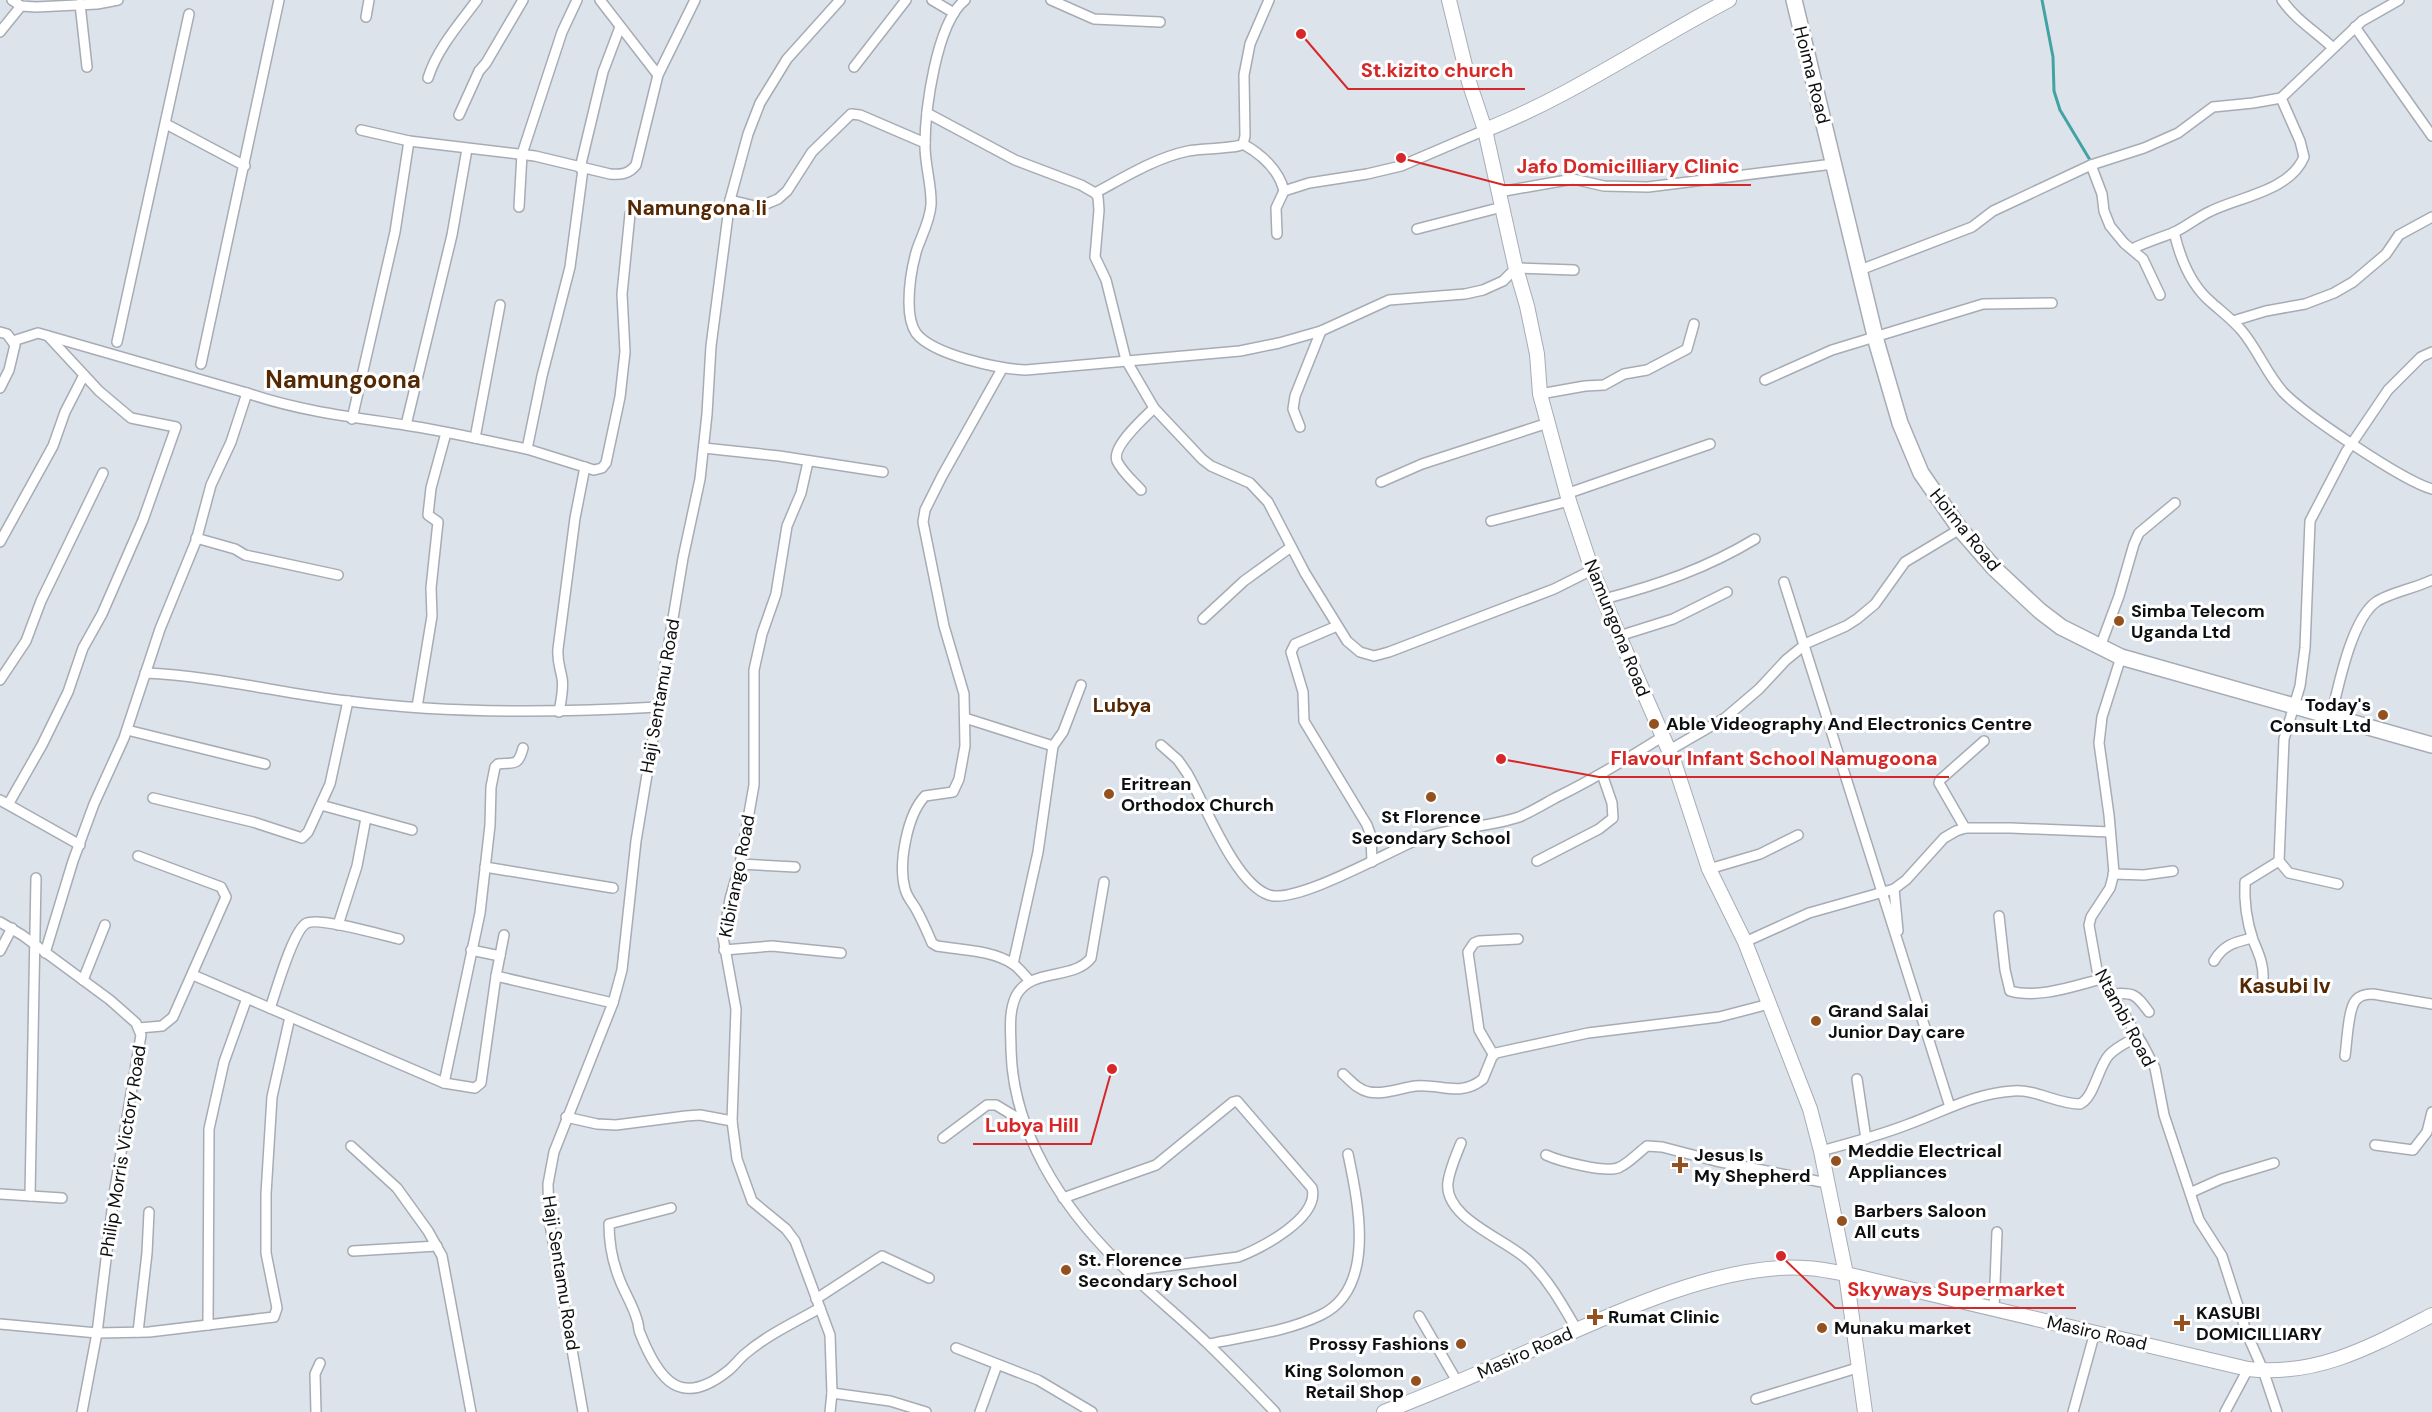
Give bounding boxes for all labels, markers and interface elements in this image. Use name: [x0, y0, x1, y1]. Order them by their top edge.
street label: Hoima Road: [1788, 24, 1836, 126]
callout: St.kizito church: [1348, 51, 1525, 89]
text: St.kizito church: [1361, 57, 1513, 83]
callout: Jafo Domicilliary Clinic: [1504, 147, 1751, 185]
text: Jafo Domicilliary Clinic: [1516, 153, 1740, 179]
district label: Namungona Ii: [627, 194, 767, 222]
district label: Namungoona: [265, 364, 421, 395]
street label: Hoima Road: [1924, 484, 2006, 576]
street label: Namungona Road: [1579, 556, 1655, 700]
place label: Simba Telecom Uganda Ltd: [2131, 599, 2265, 644]
marker: Simba Telecom Uganda Ltd: [2112, 614, 2126, 628]
street label: Haji Sentamu Road: [635, 617, 685, 775]
district label: Lubya: [1093, 692, 1151, 718]
place label: Today's Consult Ltd: [2270, 693, 2371, 738]
marker: Today's Consult Ltd: [2376, 708, 2390, 722]
place label: Able Videography And Electronics Centre: [1666, 712, 2032, 736]
marker: Able Videography And Electronics Centre: [1647, 717, 1661, 731]
callout: Flavour Infant School Namugoona: [1599, 739, 1949, 777]
text: Flavour Infant School Namugoona: [1611, 745, 1937, 771]
place label: Eritrean Orthodox Church: [1121, 772, 1274, 817]
marker: Eritrean Orthodox Church: [1102, 787, 1116, 801]
marker: St Florence Secondary School: [1424, 790, 1438, 804]
place label: St Florence Secondary School: [1351, 805, 1511, 850]
street label: Kibirango Road: [713, 813, 761, 939]
street label: Ntambi Road: [2089, 965, 2161, 1071]
district label: Kasubi Iv: [2239, 972, 2331, 1000]
place label: Grand Salai Junior Day care: [1828, 999, 1965, 1044]
marker: Grand Salai Junior Day care: [1809, 1014, 1823, 1028]
street label: Philip Morris Victory Road: [94, 1043, 152, 1259]
callout: Lubya Hill: [973, 1106, 1091, 1144]
text: Lubya Hill: [985, 1112, 1079, 1138]
place label: Meddie Electrical Appliances: [1848, 1139, 2002, 1184]
place label: Jesus Is My Shepherd: [1694, 1143, 1811, 1188]
marker: Meddie Electrical Appliances: [1829, 1154, 1843, 1168]
marker: Jesus Is My Shepherd: [1671, 1156, 1689, 1174]
street label: Haji Sentamu Road: [537, 1194, 585, 1352]
place label: Barbers Saloon All cuts: [1854, 1199, 1986, 1244]
marker: Barbers Saloon All cuts: [1835, 1214, 1849, 1228]
place label: St. Florence Secondary School: [1078, 1248, 1237, 1293]
marker: St. Florence Secondary School: [1059, 1263, 1073, 1277]
callout: Skyways Supermarket: [1835, 1270, 2076, 1308]
text: Skyways Supermarket: [1847, 1276, 2065, 1302]
place label: KASUBI DOMICILLIARY: [2196, 1301, 2323, 1346]
place label: Rumat Clinic: [1608, 1305, 1720, 1329]
marker: Rumat Clinic: [1586, 1308, 1604, 1326]
street label: Masiro Road: [2045, 1310, 2149, 1356]
marker: KASUBI DOMICILLIARY: [2173, 1314, 2191, 1332]
place label: Munaku market: [1834, 1316, 1971, 1340]
street label: Masiro Road: [1474, 1321, 1576, 1385]
marker: Munaku market: [1815, 1321, 1829, 1335]
place label: Prossy Fashions: [1309, 1332, 1449, 1356]
marker: Prossy Fashions: [1454, 1337, 1468, 1351]
place label: King Solomon Retail Shop: [1285, 1359, 1404, 1404]
marker: King Solomon Retail Shop: [1409, 1374, 1423, 1388]

